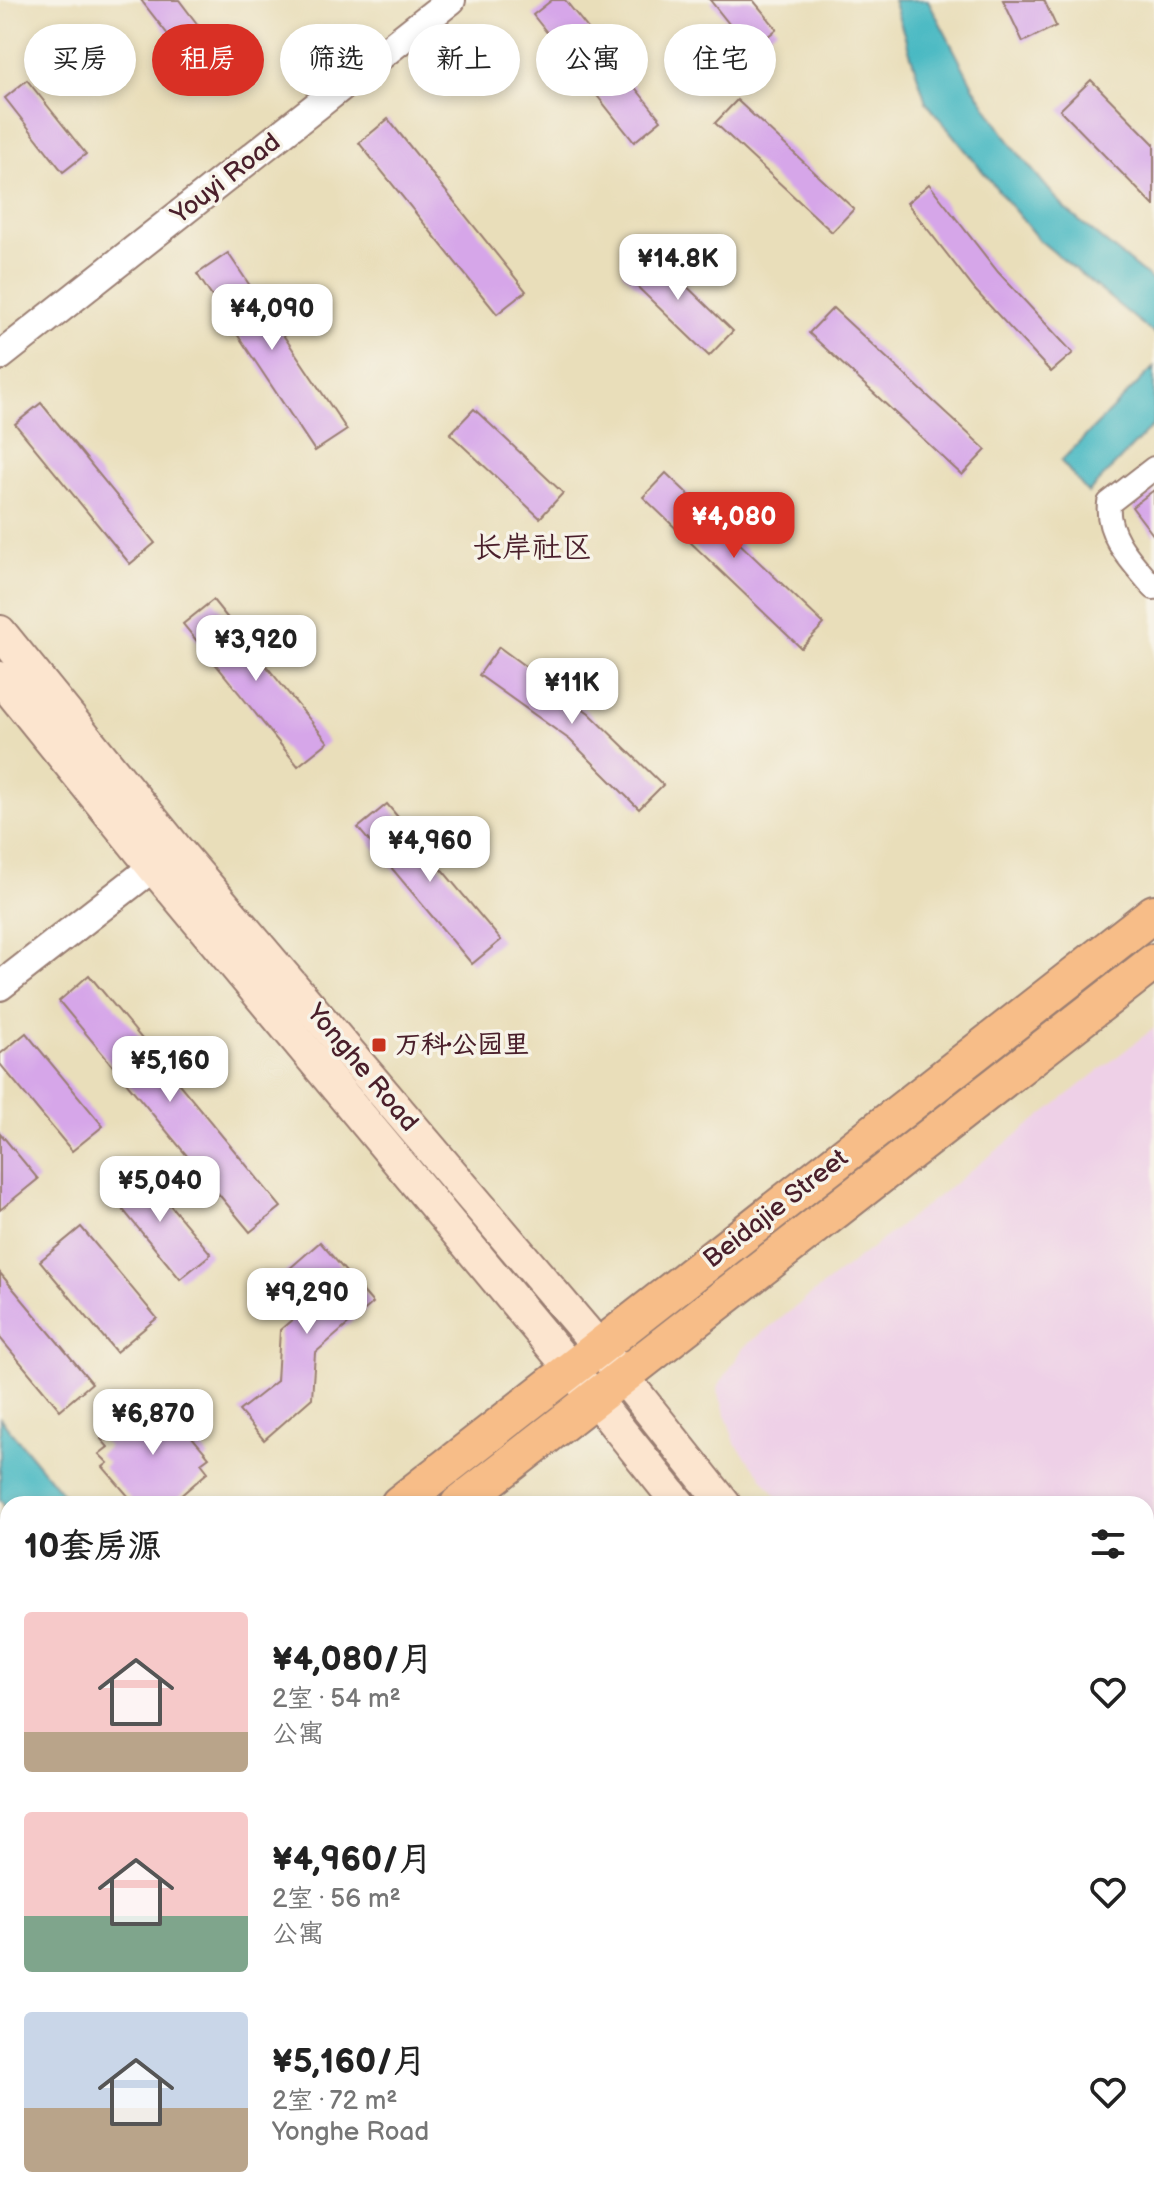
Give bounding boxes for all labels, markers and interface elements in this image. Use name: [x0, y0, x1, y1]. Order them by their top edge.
chip: 买房: [24, 24, 136, 96]
chip: 租房: [152, 24, 264, 96]
chip: 筛选: [280, 24, 392, 96]
chip: 新上: [408, 24, 520, 96]
chip: 公寓: [536, 24, 648, 96]
chip: 住宅: [664, 24, 776, 96]
street label: Youyi Road: [165, 127, 287, 232]
pin: ¥14.8K: [613, 234, 743, 302]
text: ¥14.8K: [637, 244, 719, 275]
pin: ¥4,090: [207, 284, 337, 352]
text: ¥4,090: [230, 294, 314, 325]
pin: ¥4,080: [669, 492, 799, 560]
text: ¥4,080: [691, 502, 777, 533]
district label: 长岸社区: [472, 530, 592, 566]
pin: ¥3,920: [191, 615, 321, 683]
text: ¥3,920: [214, 625, 298, 656]
pin: ¥11K: [525, 658, 619, 726]
text: ¥11K: [544, 668, 600, 699]
pin: ¥4,960: [365, 816, 495, 884]
text: ¥4,960: [388, 826, 472, 857]
street label: Yonghe Road: [299, 997, 424, 1138]
place label: 万科·公园里: [395, 1030, 529, 1061]
pin: ¥5,160: [105, 1036, 235, 1104]
marker: 万科·公园里: [370, 1036, 388, 1054]
text: ¥5,160: [130, 1046, 210, 1077]
street label: Beidajie Street: [698, 1143, 854, 1275]
pin: ¥5,040: [95, 1156, 225, 1224]
text: ¥5,040: [118, 1166, 202, 1197]
pin: ¥9,290: [242, 1268, 372, 1336]
text: ¥9,290: [265, 1278, 349, 1309]
pin: ¥6,870: [88, 1389, 218, 1457]
text: ¥6,870: [111, 1399, 195, 1430]
icon: filters: [1086, 1522, 1130, 1566]
text: 10套房源: [24, 1526, 162, 1567]
text: ¥4,080/月: [272, 1639, 434, 1680]
icon: home: [88, 1644, 184, 1740]
icon: heart: [1086, 1670, 1130, 1714]
text: 2室 · 54 m²: [272, 1684, 401, 1715]
text: 公寓: [272, 1719, 324, 1750]
text: ¥4,960/月: [272, 1839, 432, 1880]
icon: home: [88, 1844, 184, 1940]
icon: heart: [1086, 1870, 1130, 1914]
text: 2室 · 56 m²: [272, 1884, 401, 1915]
text: 公寓: [272, 1919, 324, 1950]
text: ¥5,160/月: [272, 2041, 426, 2082]
icon: home: [88, 2044, 184, 2140]
icon: heart: [1086, 2070, 1130, 2114]
text: 2室 · 72 m²: [272, 2086, 397, 2117]
text: Yonghe Road: [272, 2117, 429, 2148]

